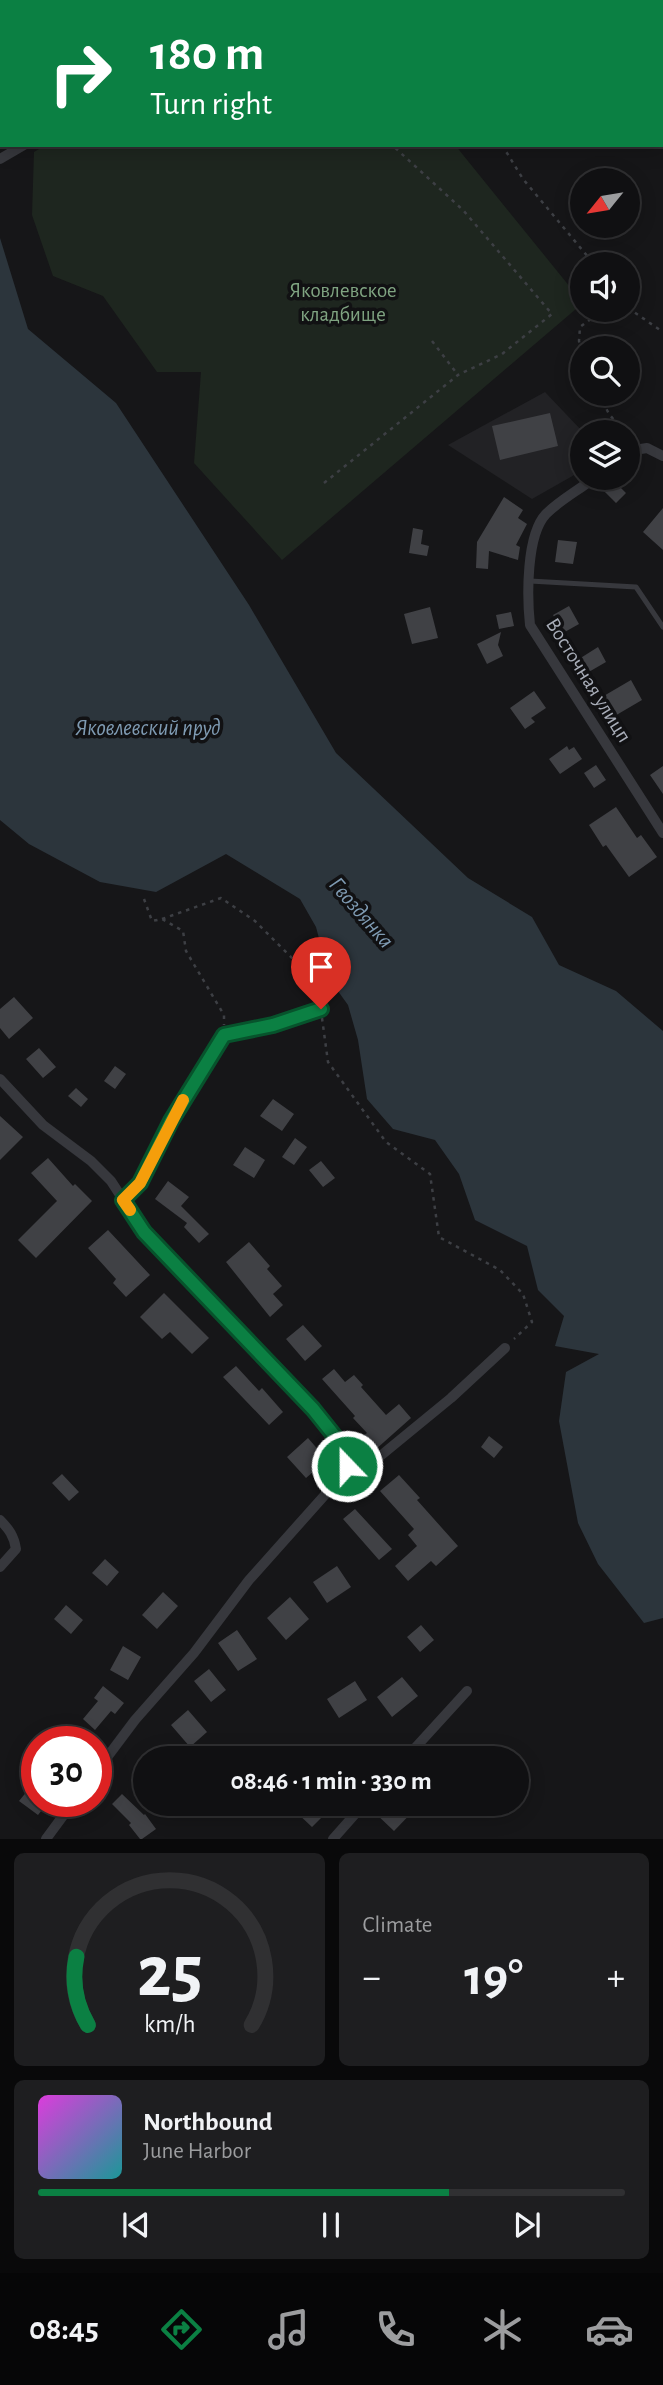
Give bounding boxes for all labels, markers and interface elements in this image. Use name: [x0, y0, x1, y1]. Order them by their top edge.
icon: right: [35, 28, 126, 119]
text: 180 m: [150, 30, 264, 79]
text: Turn right: [150, 88, 272, 120]
north arrow: [570, 168, 640, 238]
map controls: [570, 168, 640, 490]
button: sound: [570, 252, 640, 322]
park label: Яковлевское кладбище: [289, 280, 397, 325]
button: search: [570, 336, 640, 406]
button: layers: [570, 420, 640, 490]
street label: Восточная улицп: [542, 614, 635, 746]
water label: Яковлевский пруд: [75, 717, 221, 740]
water label: Гвоздянка: [324, 873, 398, 953]
pin: [291, 937, 351, 1009]
icon: arrive: [302, 948, 340, 986]
position arrow: [310, 1429, 384, 1503]
speed limit sign: 30: [21, 1726, 112, 1817]
text: 08:46 · 1 min · 330 m: [230, 1768, 432, 1794]
text: Climate: [363, 1914, 432, 1937]
text: 25: [136, 1938, 202, 2011]
text: 19°: [464, 1952, 523, 2004]
text: −: [363, 1959, 381, 1997]
text: +: [607, 1959, 625, 1997]
text: km/h: [143, 2012, 195, 2037]
text: Northbound: [143, 2109, 272, 2135]
text: June Harbor: [143, 2140, 251, 2163]
icon: previous: [117, 2206, 155, 2244]
icon: pause: [312, 2206, 350, 2244]
icon: next: [508, 2206, 546, 2244]
icon: directions: [157, 2305, 206, 2354]
icon: music: [264, 2305, 313, 2354]
icon: phone: [371, 2305, 420, 2354]
icon: climate: [478, 2305, 527, 2354]
icon: car: [585, 2305, 634, 2354]
text: 08:45: [29, 2313, 99, 2345]

